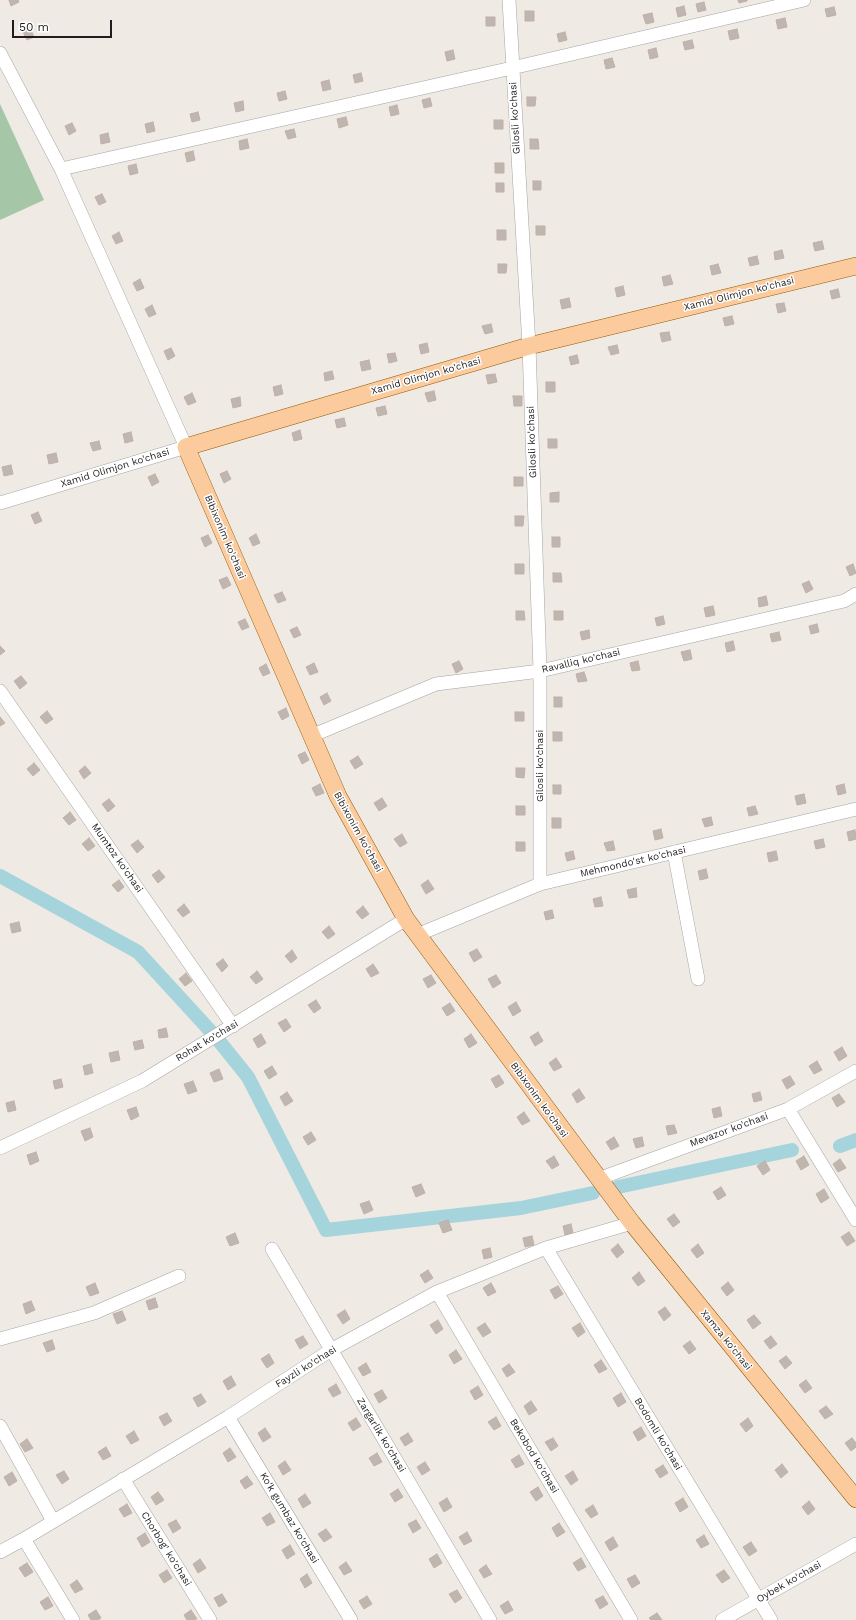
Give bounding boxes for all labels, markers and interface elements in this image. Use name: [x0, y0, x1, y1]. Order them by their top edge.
scale bar: [14, 12, 114, 38]
text: 50 m: [19, 20, 49, 34]
street label: Gilosli ko'chasi: [507, 82, 523, 154]
street label: Xamid Olimjon ko'chasi: [683, 274, 795, 314]
street label: Xamid Olimjon ko'chasi: [370, 355, 482, 397]
street label: Gilosli ko'chasi: [525, 406, 539, 478]
street label: Xamid Olimjon ko'chasi: [59, 446, 171, 490]
street label: Bibixonim ko'chasi: [202, 493, 248, 581]
street label: Ravalliq ko'chasi: [541, 646, 621, 676]
street label: Gilosli ko'chasi: [534, 730, 546, 802]
street label: Bibixonim ko'chasi: [331, 790, 385, 874]
street label: Mumtoz ko'chasi: [89, 821, 145, 895]
street label: Mehmondo'st ko'chasi: [579, 844, 687, 880]
street label: Rohat ko'chasi: [174, 1018, 240, 1064]
street label: Bibixonim ko'chasi: [508, 1060, 570, 1140]
street label: Mevazor ko'chasi: [688, 1110, 770, 1150]
street label: Xamza ko'chasi: [698, 1307, 754, 1373]
street label: Fayzli ko'chasi: [273, 1344, 339, 1390]
street label: Zargarlik ko'chasi: [354, 1396, 408, 1474]
street label: Bodomli ko'chasi: [632, 1396, 684, 1472]
street label: Bekobod ko'chasi: [507, 1417, 561, 1495]
street label: Ko'k gumbaz ko'chasi: [257, 1470, 321, 1566]
street label: Chorbog' ko'chasi: [138, 1510, 194, 1588]
street label: Oybek ko'chasi: [755, 1559, 823, 1605]

